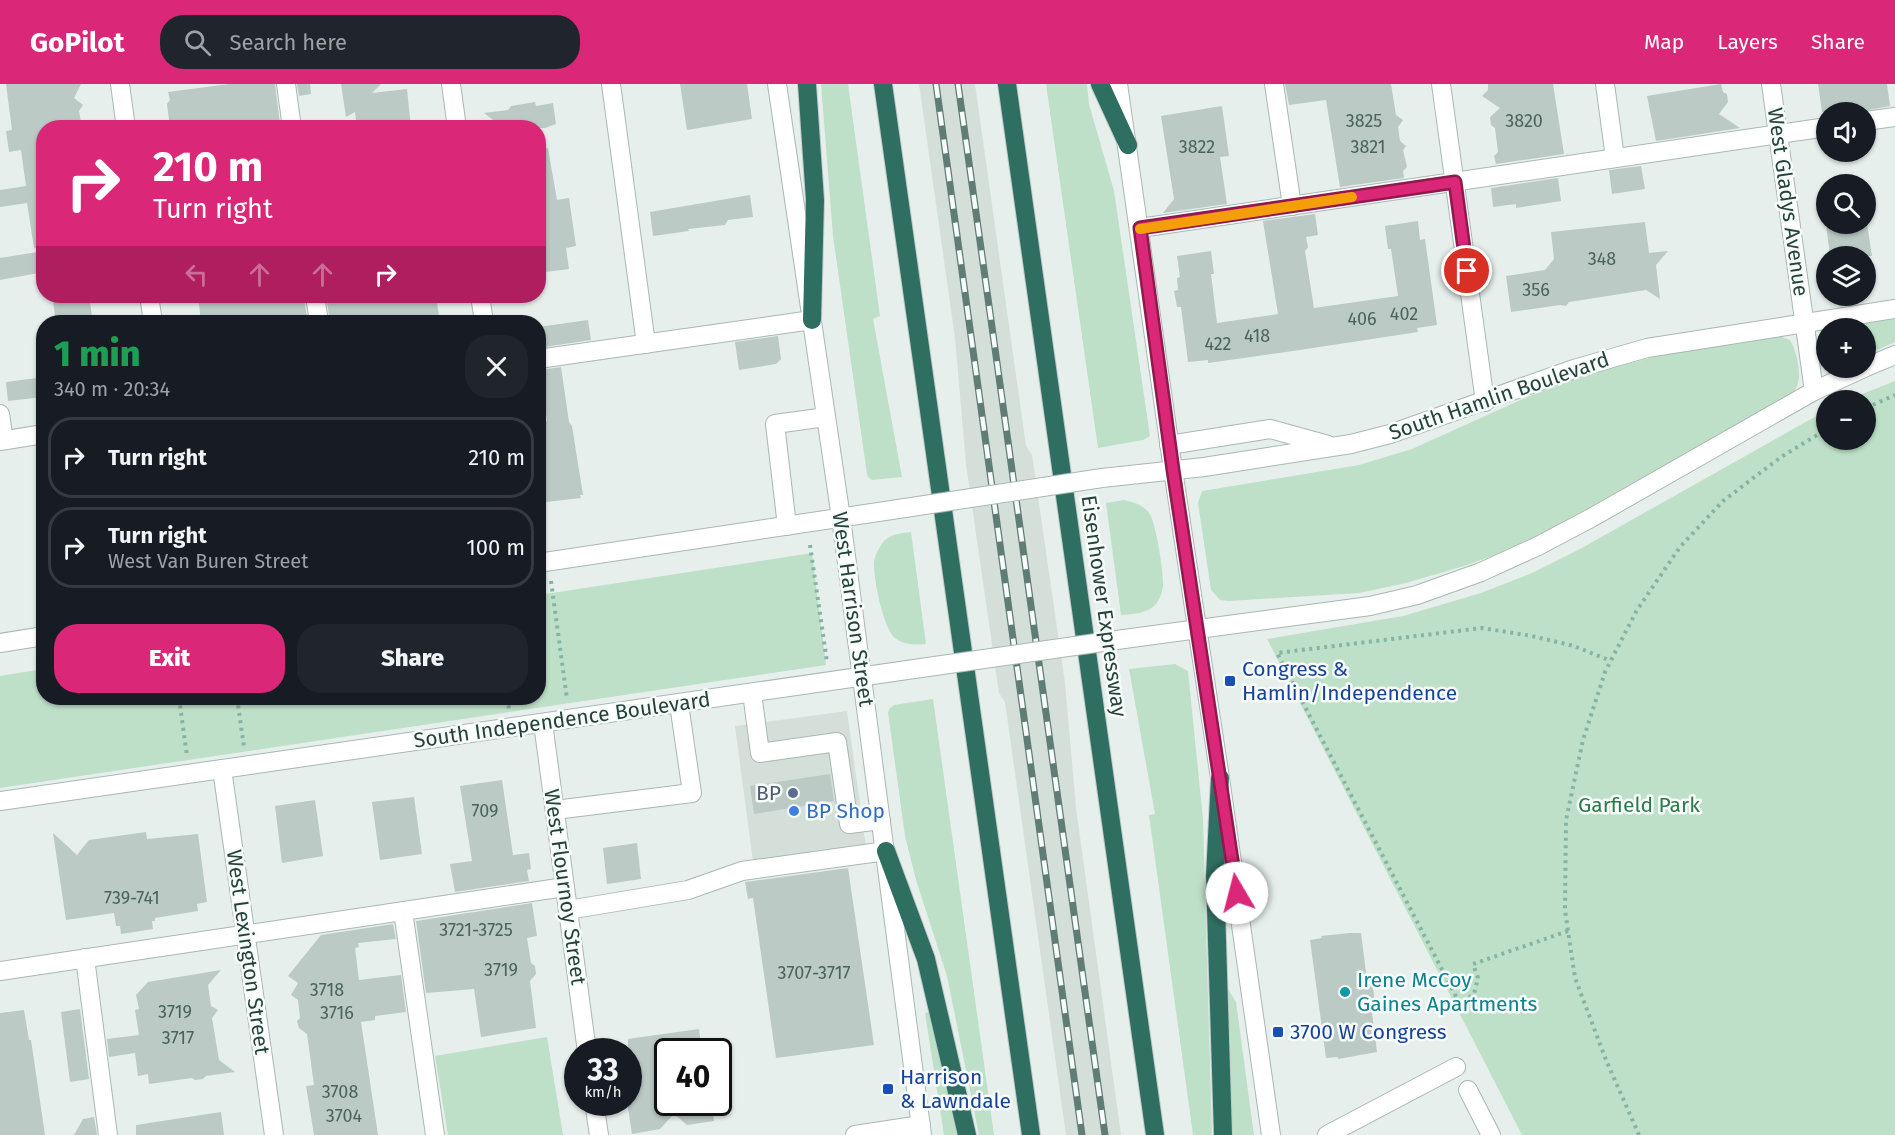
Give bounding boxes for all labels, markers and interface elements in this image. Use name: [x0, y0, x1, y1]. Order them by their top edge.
search box: [160, 15, 580, 69]
text: GoPilot: [30, 26, 124, 59]
icon: search: [181, 26, 214, 59]
text: Search here: [229, 29, 347, 56]
text: Map: [1644, 29, 1684, 55]
text: Layers: [1717, 29, 1778, 55]
text: Share: [1811, 29, 1865, 55]
map controls: [1816, 102, 1876, 450]
button: sound: [1816, 102, 1876, 162]
street label: West Gladys Avenue: [1762, 106, 1814, 298]
house number: 3825: [1346, 110, 1382, 132]
house number: 3820: [1505, 110, 1543, 132]
house number: 3822: [1179, 136, 1215, 158]
house number: 3821: [1351, 136, 1385, 158]
text: 210 m: [153, 142, 263, 192]
icon: right: [54, 144, 132, 222]
button: search: [1816, 174, 1876, 234]
text: Turn right: [153, 193, 273, 225]
pin: [1441, 245, 1492, 296]
button: layers: [1816, 246, 1876, 306]
house number: 348: [1588, 248, 1616, 270]
icon: arrive: [1450, 254, 1483, 287]
icon: left: [180, 258, 213, 291]
icon: ahead: [243, 258, 276, 291]
icon: ahead: [306, 258, 339, 291]
icon: right: [369, 258, 402, 291]
house number: 356: [1522, 279, 1550, 301]
house number: 402: [1390, 303, 1418, 325]
house number: 406: [1347, 308, 1377, 330]
button: +: [1816, 318, 1876, 378]
house number: 418: [1244, 325, 1270, 347]
text: 1 min: [54, 332, 140, 376]
house number: 422: [1204, 333, 1232, 355]
button: close: [465, 335, 528, 398]
street label: South Hamlin Boulevard: [1385, 346, 1613, 446]
text: 340 m · 20:34: [54, 377, 170, 401]
button: −: [1816, 390, 1876, 450]
icon: right: [57, 441, 90, 474]
text: Turn right: [108, 444, 207, 471]
text: 210 m: [468, 444, 525, 471]
street label: Eisenhower Expressway: [1076, 493, 1133, 719]
street label: West Harrison Street: [826, 510, 880, 708]
text: Turn right: [108, 522, 207, 549]
icon: right: [57, 531, 90, 564]
text: 100 m: [466, 534, 525, 561]
text: West Van Buren Street: [108, 549, 308, 573]
button: Exit: [54, 624, 285, 693]
button: Share: [297, 624, 528, 693]
place label: Congress & Hamlin/Independence: [1242, 656, 1457, 706]
marker: Congress & Hamlin/Independence: [1223, 674, 1237, 688]
street label: South Independence Boulevard: [412, 686, 712, 754]
place label: BP: [756, 780, 781, 806]
marker: BP: [786, 786, 800, 800]
street label: West Flournoy Street: [538, 787, 592, 987]
park label: Garfield Park: [1578, 792, 1700, 818]
place label: BP Shop: [806, 798, 885, 824]
house number: 709: [471, 800, 499, 822]
marker: BP Shop: [787, 804, 801, 818]
street label: West Lexington Street: [221, 848, 275, 1056]
position arrow: [1205, 861, 1269, 925]
house number: 739-741: [104, 887, 160, 909]
house number: 3721-3725: [439, 919, 513, 941]
house number: 3719: [484, 959, 518, 981]
house number: 3707-3717: [778, 962, 850, 984]
place label: Irene McCoy Gaines Apartments: [1357, 967, 1537, 1017]
house number: 3718: [310, 979, 344, 1001]
marker: Irene McCoy Gaines Apartments: [1338, 985, 1352, 999]
house number: 3719: [158, 1001, 192, 1023]
house number: 3716: [320, 1002, 354, 1024]
place label: 3700 W Congress: [1290, 1019, 1447, 1045]
marker: 3700 W Congress: [1271, 1025, 1285, 1039]
house number: 3717: [162, 1027, 194, 1049]
speed limit sign: 40: [654, 1038, 732, 1116]
text: 33: [587, 1052, 619, 1088]
place label: Harrison & Lawndale: [900, 1064, 1011, 1114]
house number: 3708: [322, 1081, 358, 1103]
marker: Harrison & Lawndale: [881, 1082, 895, 1096]
text: km/h: [584, 1083, 622, 1101]
house number: 3704: [326, 1105, 363, 1127]

